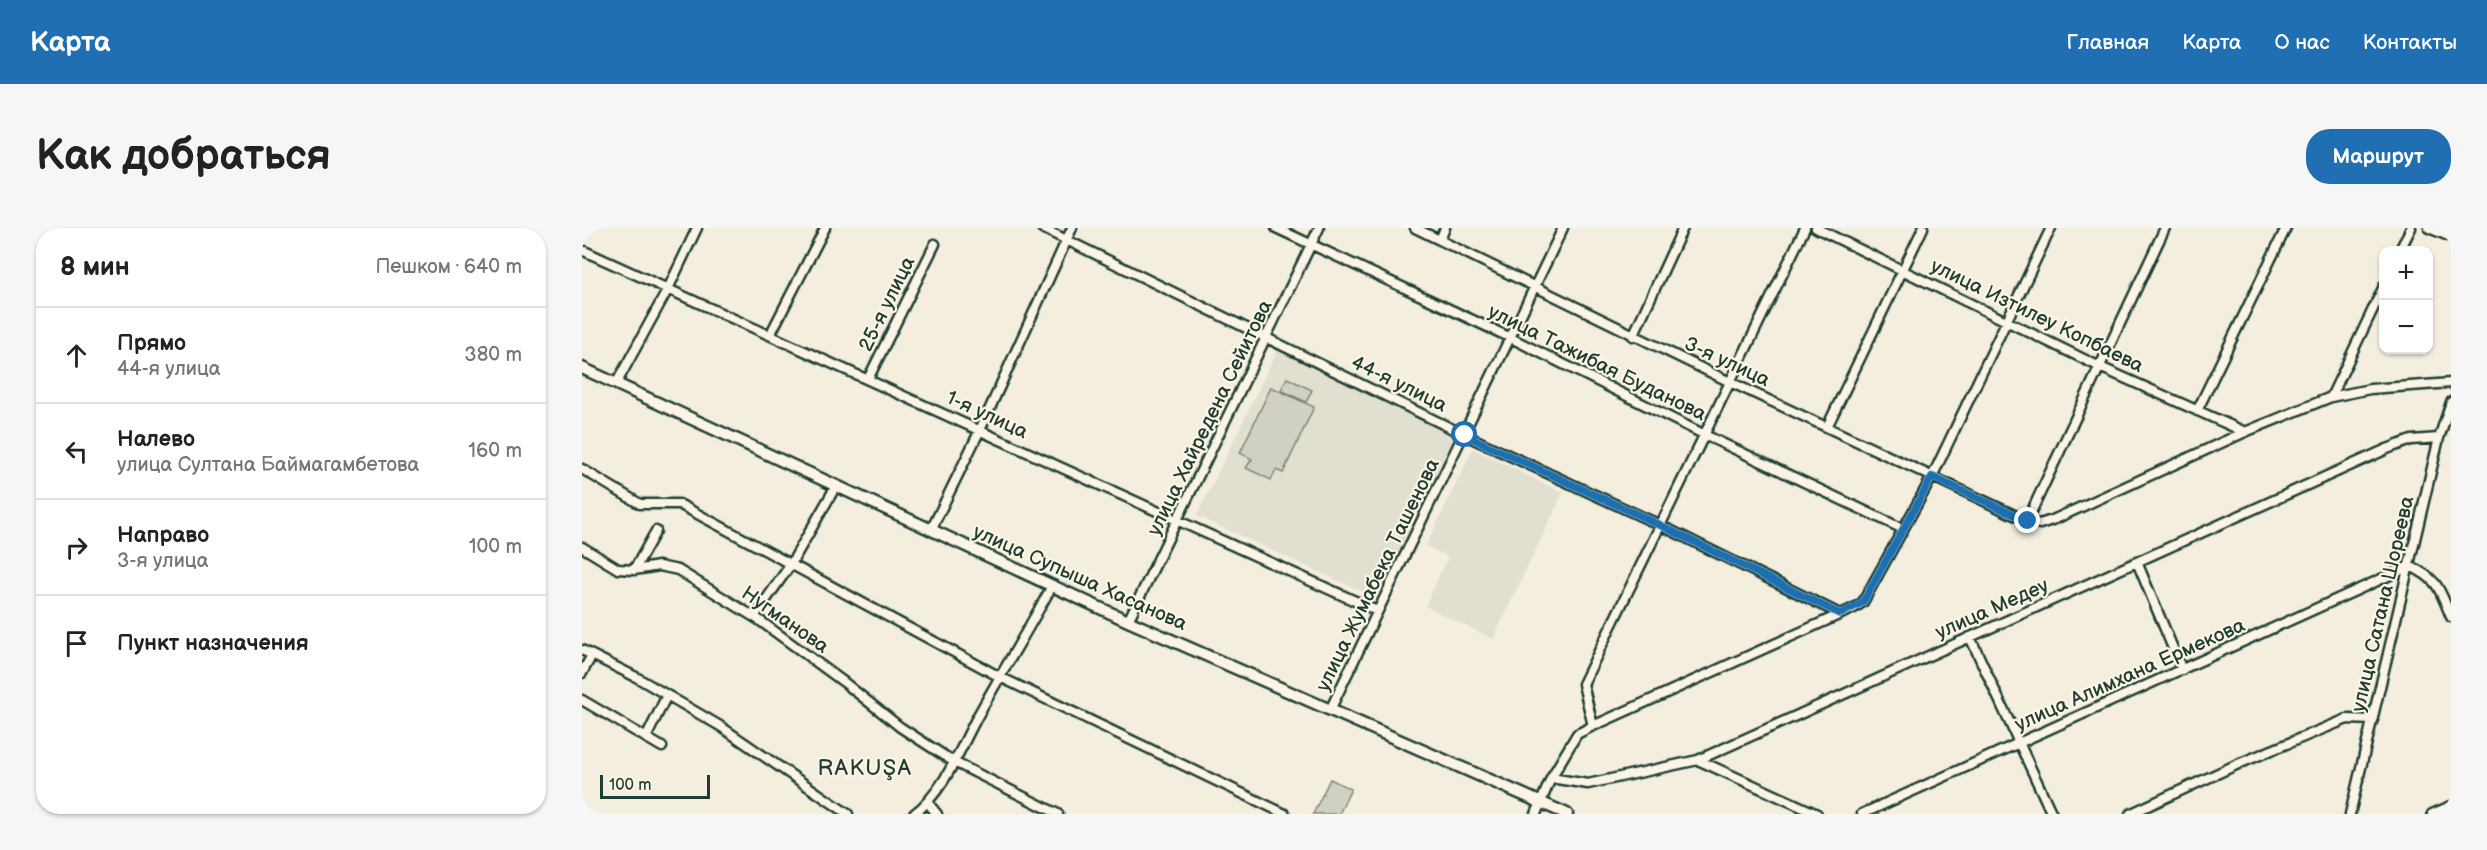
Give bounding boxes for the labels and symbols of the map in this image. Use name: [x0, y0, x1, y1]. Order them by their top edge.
street label: 25-я улица: [854, 253, 920, 355]
street label: улица Изтилеу Копбаева: [1927, 254, 2148, 378]
street label: улица Хайредена Сейитова: [1142, 296, 1278, 540]
street label: улица Тажибая Буданова: [1484, 300, 1710, 426]
street label: 3-я улица: [1680, 332, 1774, 392]
street label: 44-я улица: [1347, 351, 1451, 418]
street label: 1-я улица: [943, 386, 1032, 444]
route start: [1451, 421, 1477, 447]
street label: улица Жумабека Ташенова: [1311, 454, 1445, 695]
street label: улица Сатана Шореева: [2346, 493, 2420, 714]
route end: [2014, 507, 2040, 533]
street label: улица Супыша Хасанова: [969, 520, 1191, 636]
street label: улица Медеу: [1932, 573, 2052, 645]
street label: Нугманова: [737, 581, 833, 659]
street label: улица Алимхана Ермекова: [2011, 613, 2249, 737]
district label: RAKUŞA: [817, 755, 913, 782]
scale bar: [600, 772, 710, 800]

